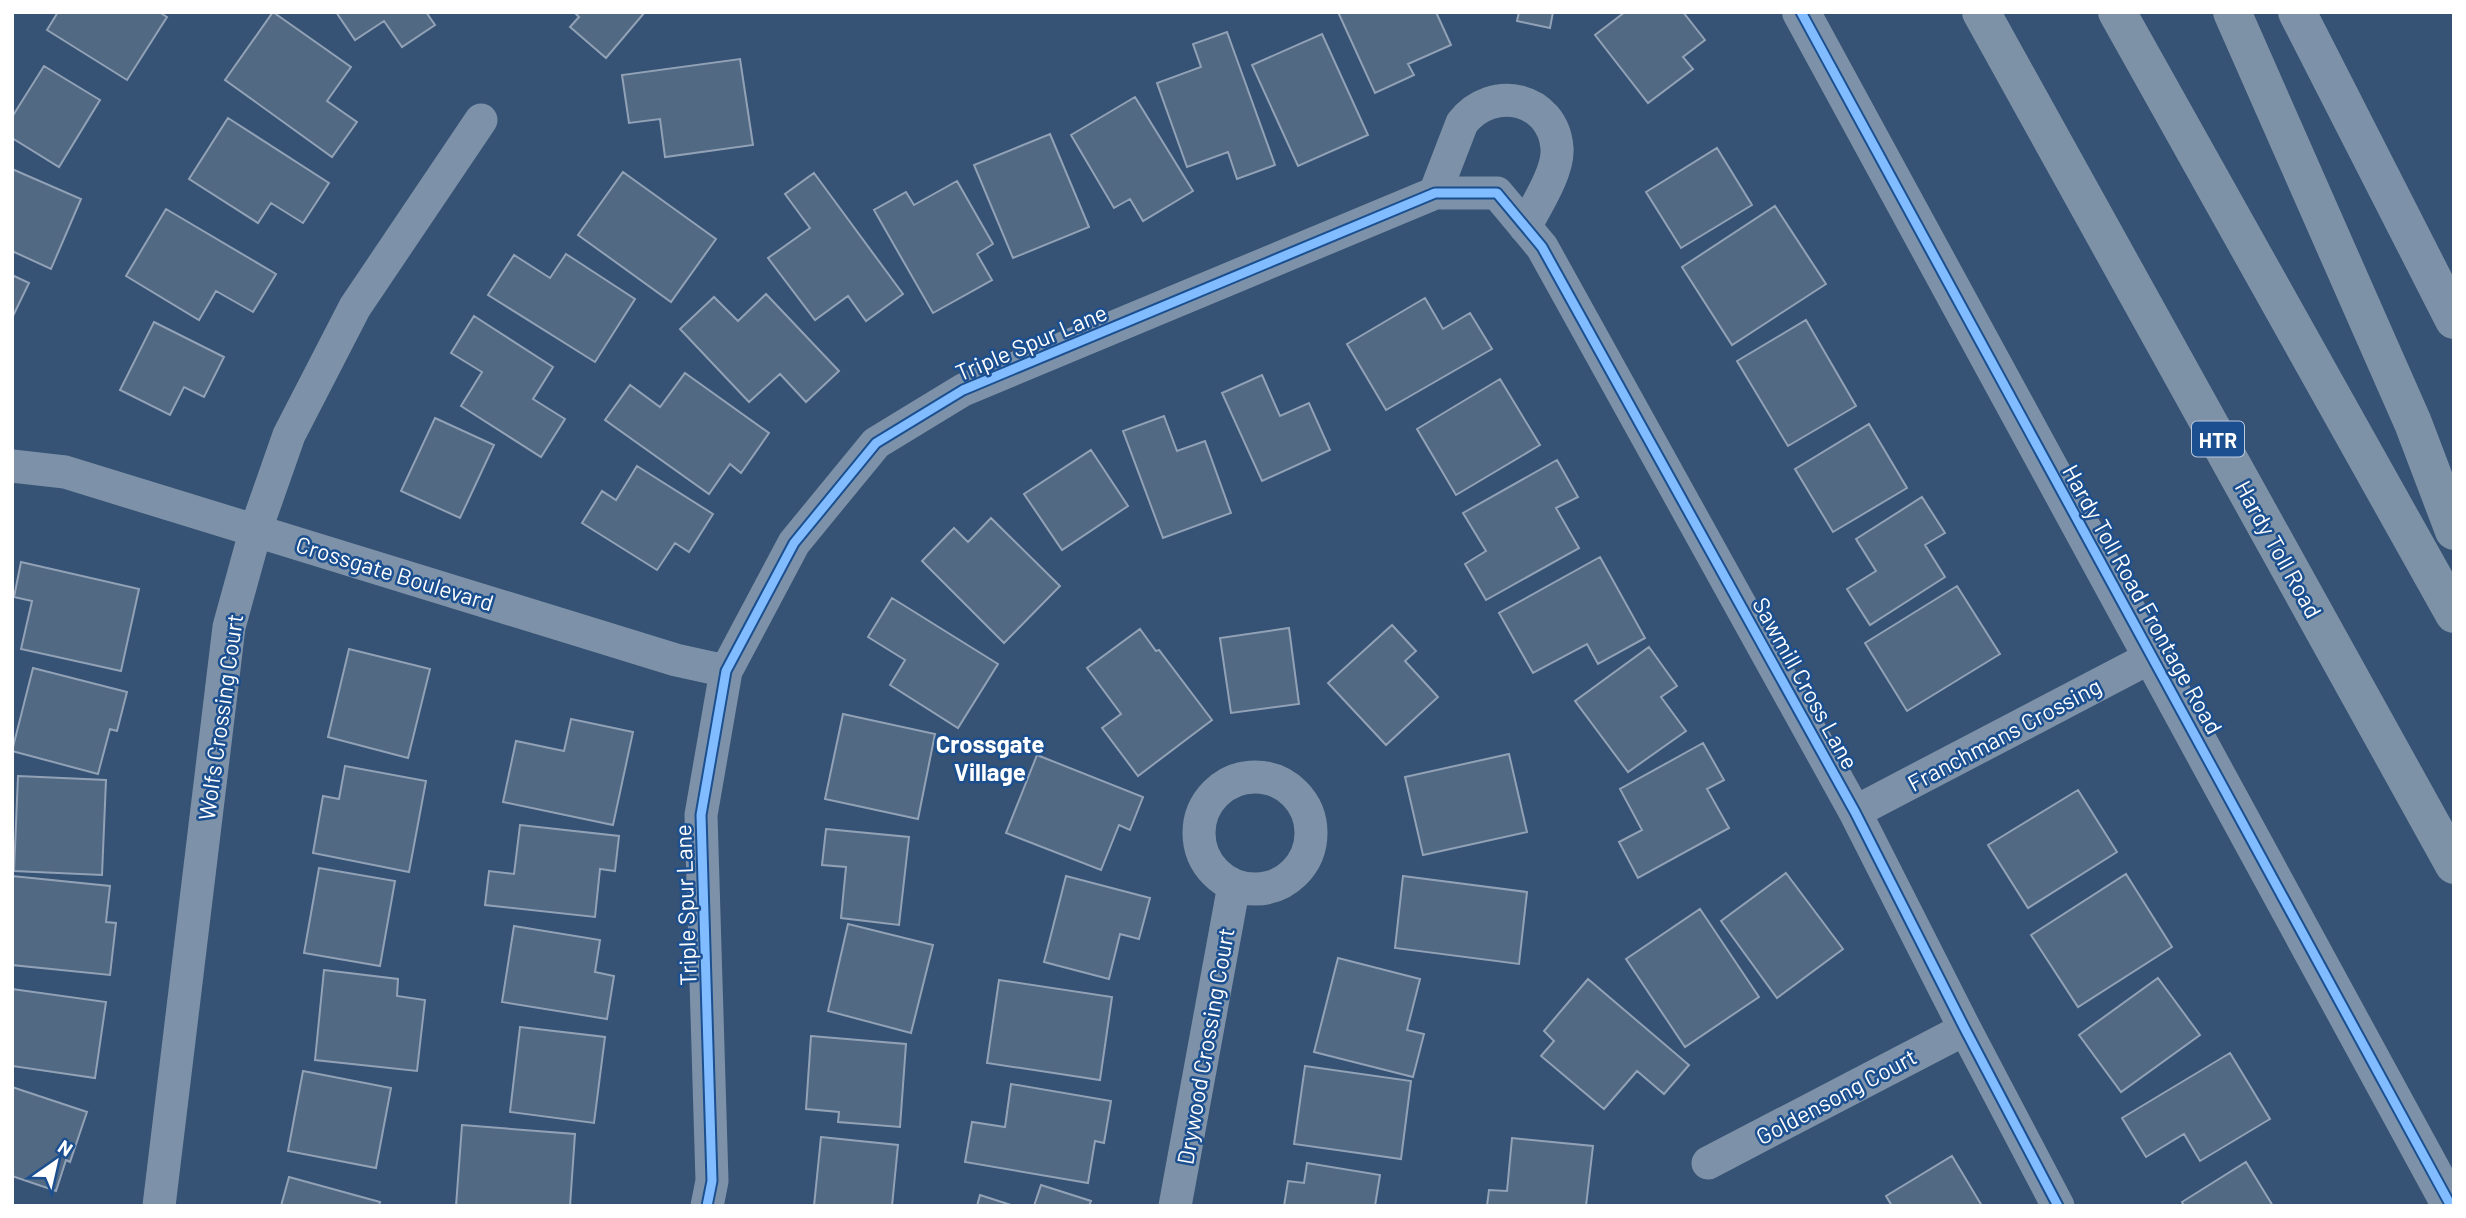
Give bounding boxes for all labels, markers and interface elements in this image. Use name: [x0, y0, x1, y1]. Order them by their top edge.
street label: Triple Spur Lane: [951, 298, 1111, 386]
road number: HTR: [2192, 422, 2244, 457]
street label: Hardy Toll Road Frontage Road: [2057, 459, 2229, 739]
street label: Hardy Toll Road: [2230, 475, 2328, 623]
street label: Crossgate Boulevard: [293, 530, 497, 616]
street label: Sawmill Cross Lane: [1747, 592, 1865, 774]
street label: Wolfs Crossing Court: [192, 612, 248, 822]
street label: Franchmans Crossing: [1902, 671, 2106, 797]
district label: Crossgate Village: [936, 729, 1044, 786]
street label: Triple Spur Lane: [668, 824, 702, 986]
street label: Drywood Crossing Court: [1170, 925, 1240, 1167]
street label: Goldensong Court: [1751, 1042, 1921, 1150]
north arrow: [21, 1127, 91, 1197]
text: N: [54, 1134, 77, 1161]

